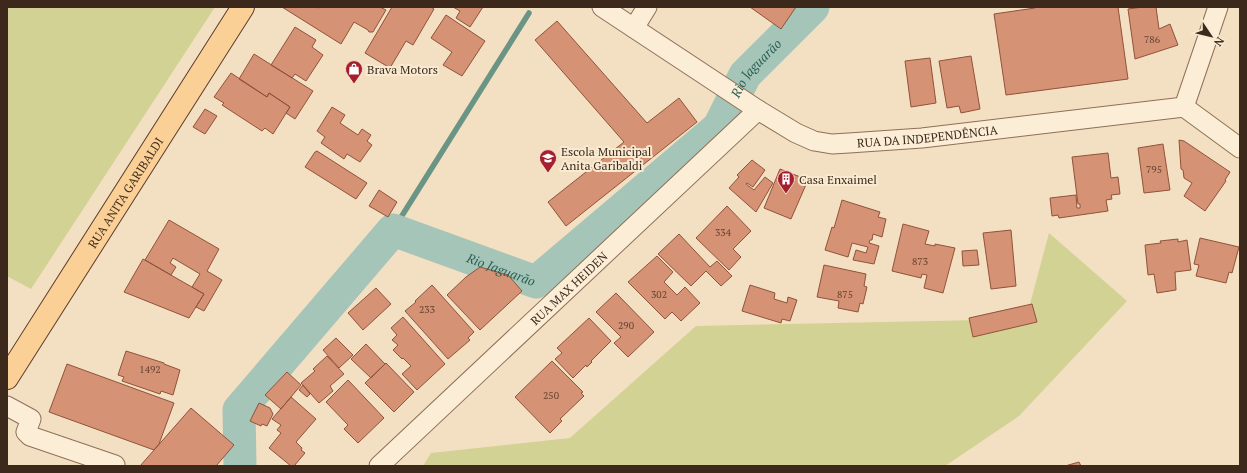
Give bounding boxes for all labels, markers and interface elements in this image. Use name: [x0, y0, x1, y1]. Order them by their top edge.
north arrow: [1191, 16, 1231, 56]
house number: 786: [1144, 33, 1161, 46]
text: N: [1211, 34, 1227, 50]
water label: Rio Jaguarão: [726, 35, 785, 101]
shop icon: Brava Motors: [344, 59, 364, 84]
place label: Brava Motors: [367, 62, 438, 77]
street label: RUA DA INDEPENDÊNCIA: [856, 122, 999, 150]
street label: RUA ANITA GARIBALDI: [84, 134, 166, 251]
place label: Escola Municipal Anita Garibaldi: [561, 144, 652, 173]
school or university icon: Escola Municipal Anita Garibaldi: [538, 148, 558, 173]
house number: 795: [1146, 163, 1162, 176]
building icon: Casa Enxaimel: [776, 169, 796, 194]
place label: Casa Enxaimel: [799, 172, 877, 187]
house number: 334: [715, 226, 732, 239]
water label: Rio Jaguarão: [463, 248, 538, 290]
street label: RUA MAX HEIDEN: [527, 248, 610, 328]
house number: 873: [912, 255, 928, 268]
house number: 302: [651, 288, 667, 301]
house number: 875: [837, 288, 853, 301]
house number: 233: [419, 303, 435, 316]
house number: 290: [618, 319, 634, 332]
house number: 1492: [139, 363, 161, 376]
house number: 250: [543, 389, 559, 402]

